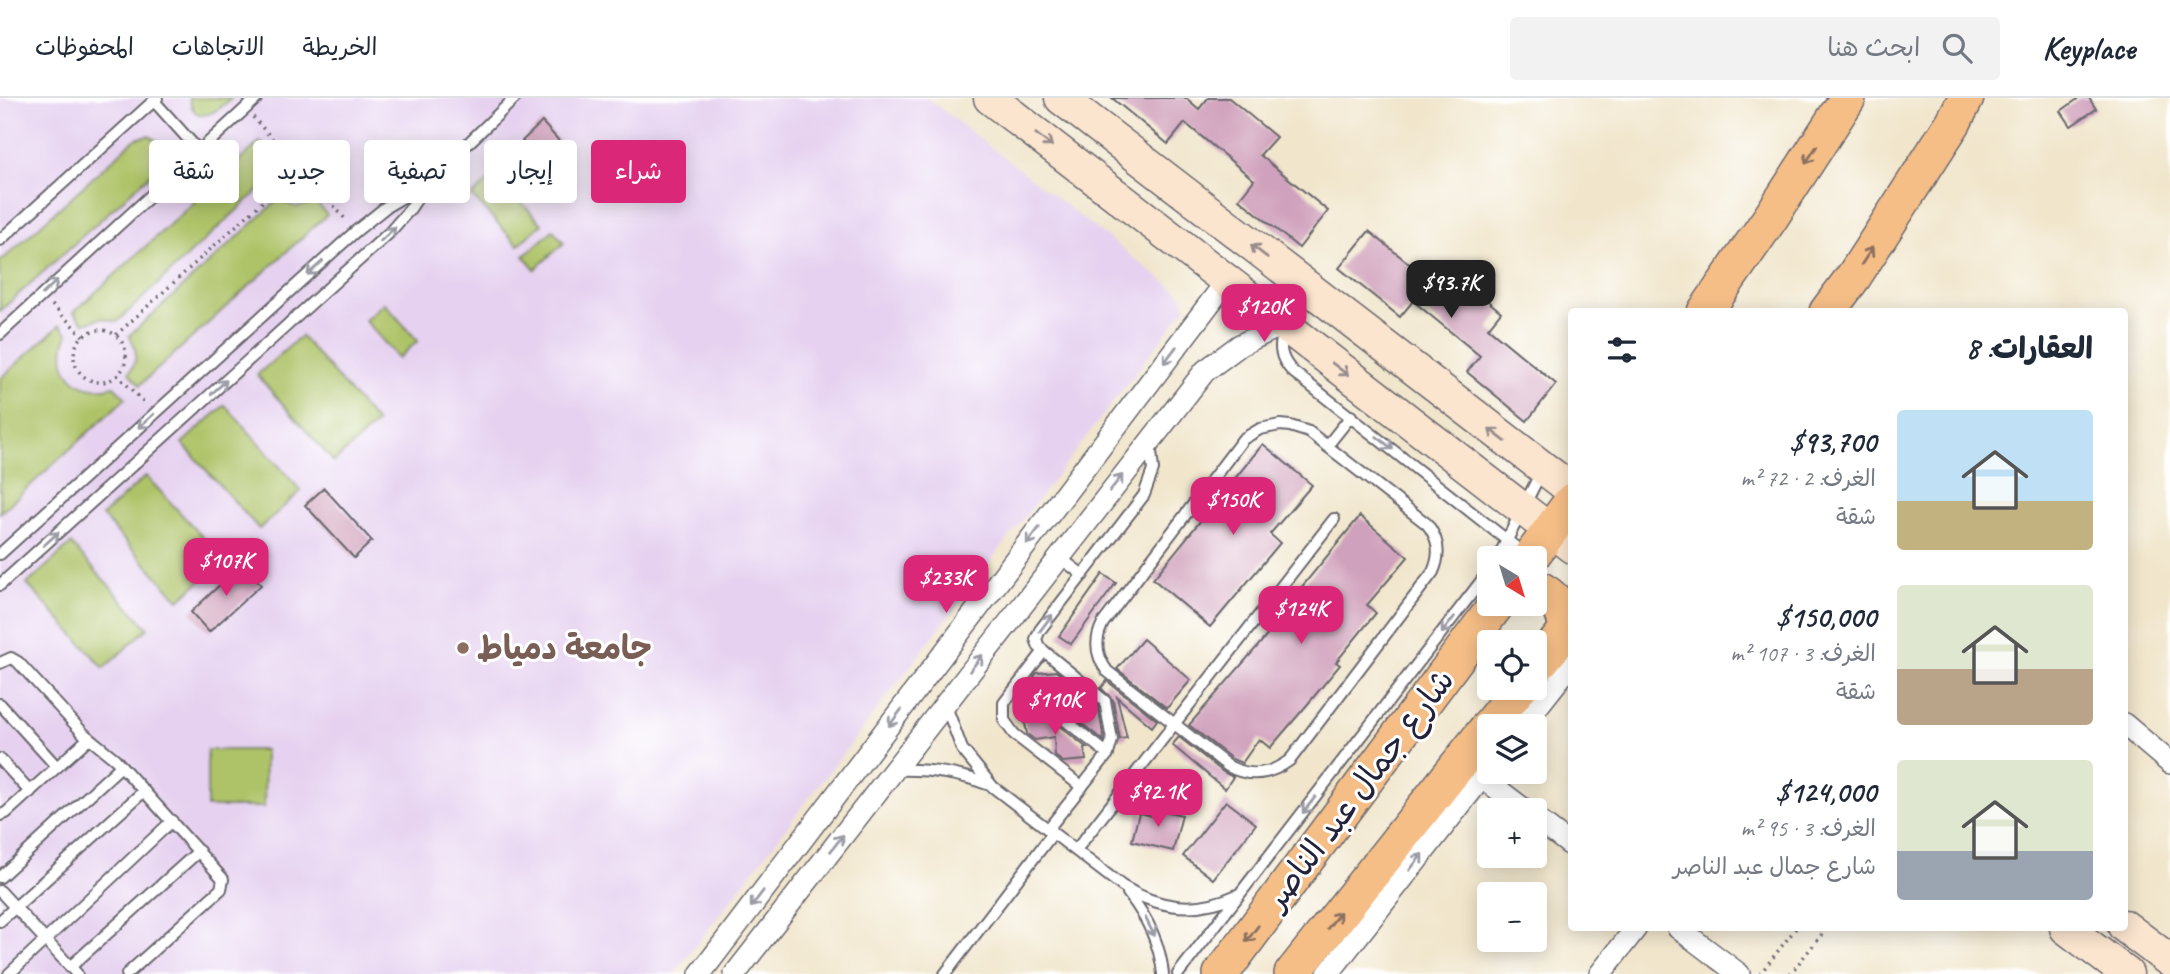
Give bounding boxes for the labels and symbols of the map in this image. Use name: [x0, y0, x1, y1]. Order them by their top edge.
one-way arrow: [1034, 132, 1052, 147]
one-way arrow: [1803, 145, 1817, 165]
one-way arrow: [379, 225, 396, 242]
one-way arrow: [1250, 243, 1269, 258]
one-way arrow: [1860, 247, 1874, 267]
one-way arrow: [306, 260, 324, 276]
pin: $93.7K: [1394, 260, 1508, 320]
one-way arrow: [41, 279, 58, 296]
pin: $120K: [1215, 285, 1313, 344]
one-way arrow: [1163, 346, 1178, 364]
one-way arrow: [1330, 361, 1349, 376]
one-way arrow: [210, 378, 227, 395]
one-way arrow: [137, 413, 155, 429]
one-way arrow: [1489, 427, 1507, 442]
one-way arrow: [1376, 436, 1394, 451]
one-way arrow: [1108, 474, 1123, 493]
pin: $150K: [1184, 478, 1282, 537]
one-way arrow: [1025, 527, 1040, 545]
one-way arrow: [42, 531, 59, 548]
pin: $107K: [177, 538, 275, 598]
north arrow: [1477, 546, 1547, 616]
pin: $233K: [897, 556, 995, 615]
pin: $124K: [1252, 587, 1350, 646]
one-way arrow: [1038, 614, 1053, 633]
one-way arrow: [1440, 615, 1455, 634]
place label: جامعة دمياط: [477, 627, 652, 669]
marker: جامعة دمياط: [455, 640, 471, 656]
one-way arrow: [969, 654, 984, 673]
street label: شارع جمال عبد الناصر: [1253, 660, 1465, 921]
pin: $110K: [1006, 678, 1104, 737]
one-way arrow: [887, 708, 902, 726]
pin: $92.1K: [1101, 770, 1215, 829]
one-way arrow: [1301, 795, 1316, 814]
one-way arrow: [829, 834, 844, 852]
one-way arrow: [1408, 854, 1423, 872]
one-way arrow: [750, 889, 765, 907]
one-way arrow: [1326, 912, 1341, 930]
one-way arrow: [1143, 916, 1157, 937]
one-way arrow: [1244, 924, 1259, 943]

